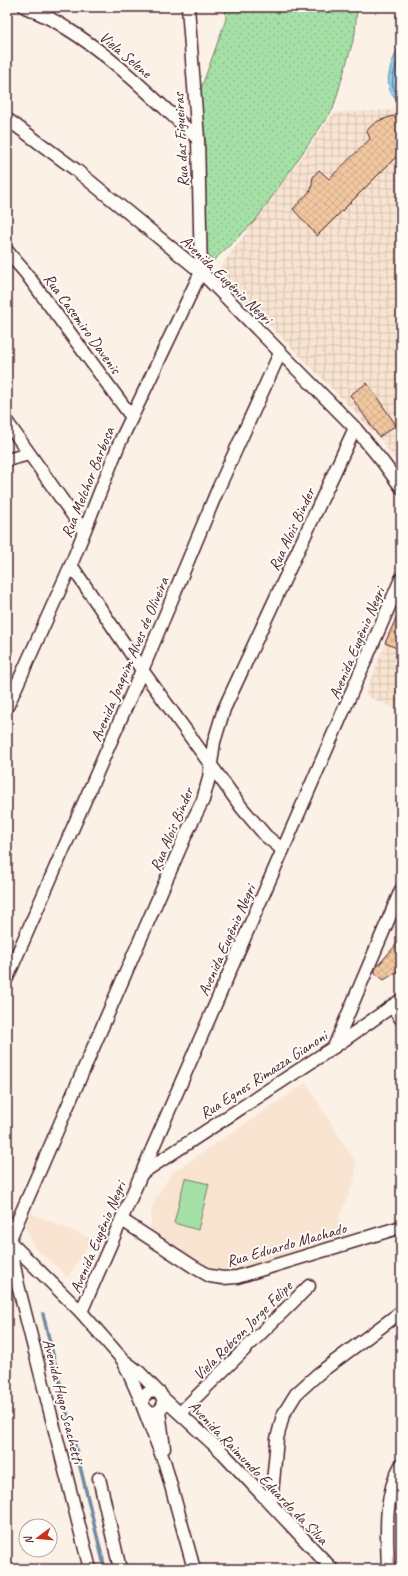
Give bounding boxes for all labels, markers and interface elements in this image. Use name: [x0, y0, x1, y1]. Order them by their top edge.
street label: Viela Selene: [95, 27, 157, 84]
street label: Rua das Figueiras: [168, 91, 193, 188]
street label: Avenida Eugênio Negri: [176, 231, 278, 330]
street label: Rua Casemiro Davenis: [39, 269, 126, 379]
street label: Rua Melchor Barbosa: [57, 423, 120, 541]
street label: Rua Alois Binder: [264, 484, 320, 574]
street label: Avenida Joaquim Alves de Oliveira: [86, 573, 174, 745]
street label: Avenida Eugênio Negri: [324, 583, 390, 702]
street label: Rua Alois Binder: [145, 783, 199, 874]
street label: Avenida Eugênio Negri: [193, 880, 261, 999]
street label: Rua Egnes Rimazza Gianoni: [196, 1025, 333, 1124]
street label: Avenida Eugênio Negri: [65, 1177, 131, 1296]
street label: Rua Eduardo Machado: [224, 1218, 351, 1272]
street label: Viela Robson Jorge Felipe: [189, 1276, 298, 1385]
street label: Avenida Hugo Scachetti: [38, 1337, 89, 1468]
street label: Avenida Raimundo Eduardo da Silva: [184, 1396, 333, 1550]
north arrow: [18, 1518, 58, 1558]
text: N: [20, 1533, 36, 1546]

